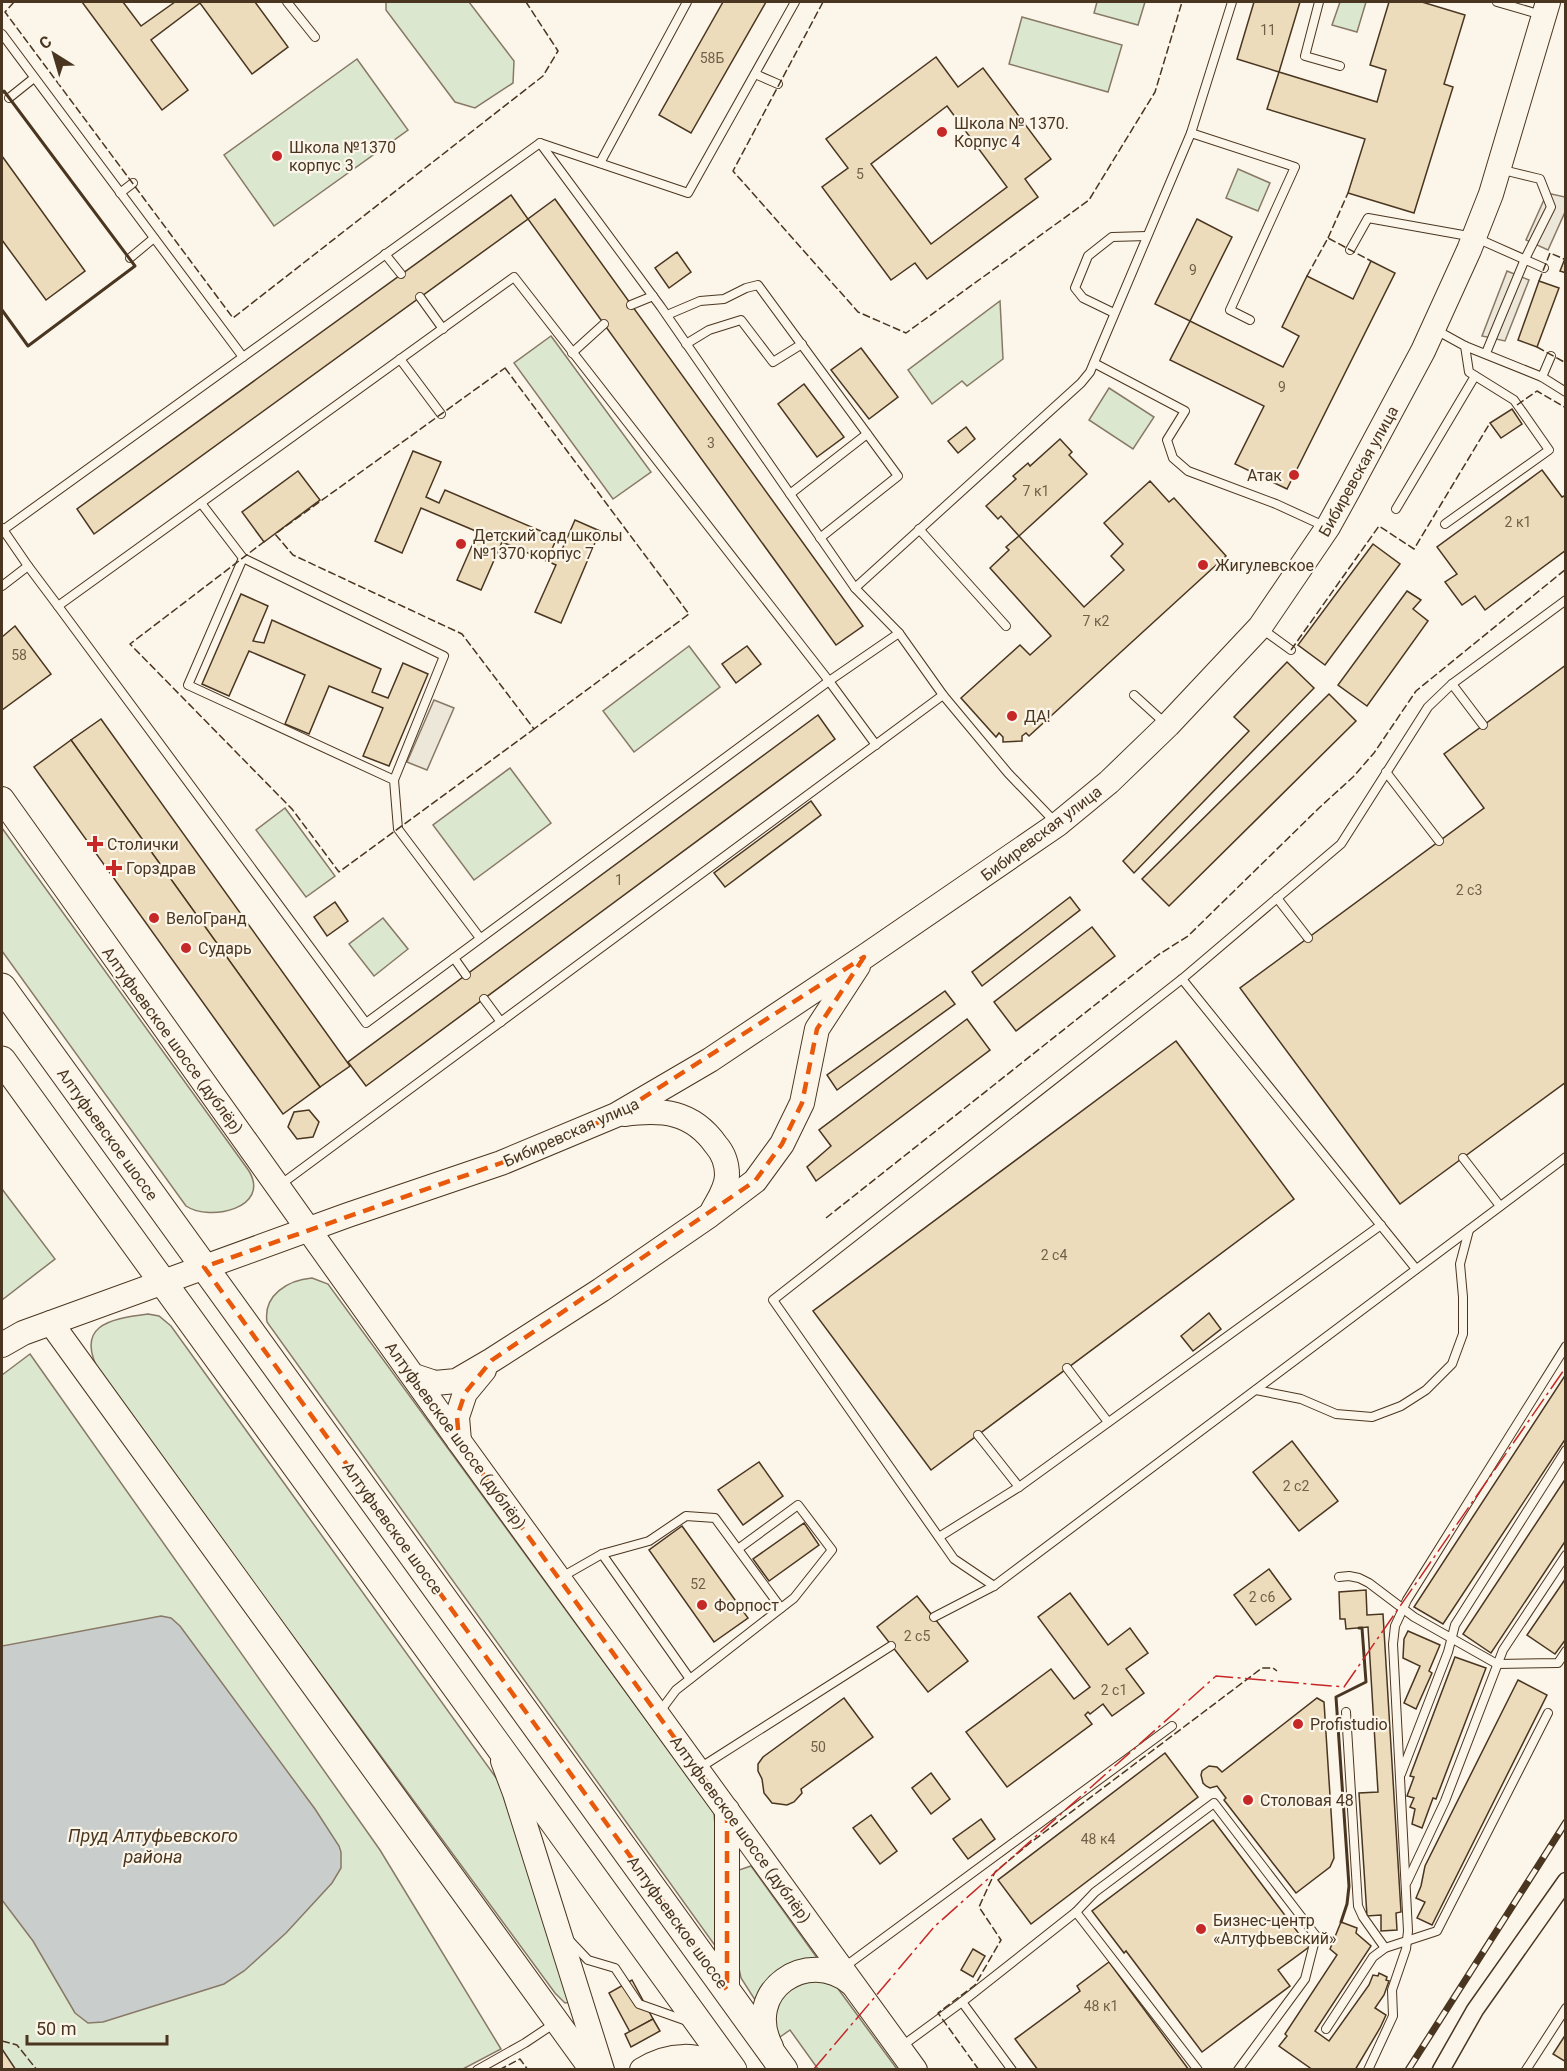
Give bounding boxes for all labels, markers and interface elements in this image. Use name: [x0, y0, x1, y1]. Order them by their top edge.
house number: 11: [1260, 22, 1276, 38]
north arrow: [24, 24, 84, 84]
text: С: [35, 32, 55, 53]
house number: 58Б: [700, 50, 724, 66]
place label: Школа № 1370. Корпус 4: [954, 114, 1069, 151]
marker: Школа № 1370. Корпус 4: [935, 125, 949, 139]
place label: Школа №1370 корпус 3: [289, 138, 396, 175]
marker: Школа №1370 корпус 3: [270, 149, 284, 163]
house number: 5: [856, 166, 864, 182]
house number: 9: [1189, 262, 1197, 278]
house number: 9: [1278, 379, 1286, 395]
street label: Бибиревская улица: [1315, 403, 1402, 540]
house number: 3: [707, 435, 715, 451]
place label: Атак: [1247, 466, 1282, 485]
marker: Атак: [1287, 468, 1301, 482]
house number: 7 к1: [1023, 483, 1049, 499]
house number: 2 к1: [1505, 514, 1531, 530]
place label: Детский сад школы №1370 корпус 7: [473, 526, 623, 563]
marker: Детский сад школы №1370 корпус 7: [454, 537, 468, 551]
place label: Жигулевское: [1215, 556, 1314, 575]
marker: Жигулевское: [1196, 558, 1210, 572]
house number: 7 к2: [1083, 613, 1110, 629]
house number: 58: [11, 647, 27, 663]
place label: ДА!: [1024, 707, 1051, 726]
marker: ДА!: [1005, 709, 1019, 723]
street label: Бибиревская улица: [977, 782, 1105, 885]
place label: Столички: [107, 835, 179, 854]
marker: Столички: [88, 837, 102, 851]
place label: Горздрав: [126, 859, 196, 878]
marker: Горздрав: [107, 861, 121, 875]
house number: 1: [615, 872, 623, 888]
house number: 2 с3: [1456, 882, 1482, 898]
place label: ВелоГранд: [166, 909, 247, 928]
marker: ВелоГранд: [147, 911, 161, 925]
place label: Сударь: [198, 939, 252, 958]
marker: Сударь: [179, 941, 193, 955]
street label: Алтуфьевское шоссе (дублёр): [99, 943, 247, 1137]
street label: Алтуфьевское шоссе: [54, 1064, 162, 1204]
street label: Бибиревская улица: [501, 1094, 642, 1171]
house number: 2 с4: [1041, 1247, 1067, 1263]
street label: Алтуфьевское шоссе (дублёр): [382, 1338, 530, 1532]
street label: Алтуфьевское шоссе: [339, 1458, 447, 1598]
house number: 2 с2: [1283, 1478, 1309, 1494]
house number: 52: [690, 1576, 706, 1592]
house number: 2 с6: [1249, 1589, 1275, 1605]
place label: Форпост: [714, 1596, 779, 1615]
marker: Форпост: [695, 1598, 709, 1612]
house number: 2 с5: [904, 1628, 930, 1644]
house number: 2 с1: [1101, 1682, 1127, 1698]
place label: Profistudio: [1310, 1715, 1388, 1734]
marker: Profistudio: [1291, 1717, 1305, 1731]
street label: Алтуфьевское шоссе (дублёр): [667, 1732, 815, 1926]
house number: 50: [810, 1739, 826, 1755]
place label: Столовая 48: [1260, 1791, 1354, 1810]
marker: Столовая 48: [1241, 1793, 1255, 1807]
water label: Пруд Алтуфьевского района: [68, 1825, 238, 1867]
house number: 48 к4: [1081, 1831, 1115, 1847]
street label: Алтуфьевское шоссе: [624, 1852, 732, 1992]
place label: Бизнес-центр «Алтуфьевский»: [1213, 1911, 1337, 1948]
marker: Бизнес-центр «Алтуфьевский»: [1194, 1922, 1208, 1936]
house number: 48 к1: [1084, 1998, 1118, 2014]
scale bar: [27, 2008, 166, 2046]
text: 50 m: [36, 2018, 76, 2039]

